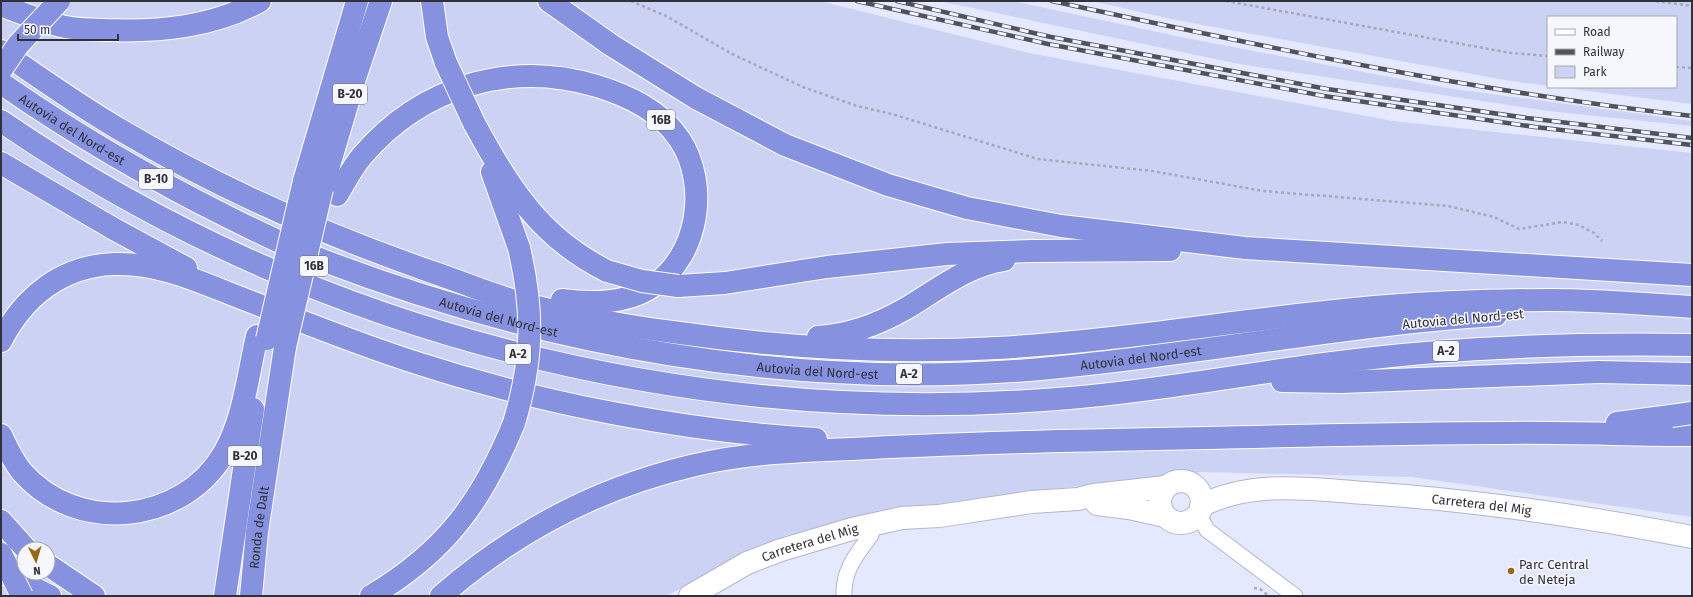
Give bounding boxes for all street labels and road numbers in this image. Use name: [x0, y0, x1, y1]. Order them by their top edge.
road number: B-20: [333, 84, 367, 104]
street label: Autovia del Nord-est: [17, 90, 128, 168]
road number: 16B: [647, 110, 675, 130]
road number: B-10: [139, 169, 173, 189]
road number: 16B: [300, 256, 328, 276]
street label: Autovia del Nord-est: [438, 293, 560, 340]
street label: Autovia del Nord-est: [1402, 306, 1525, 332]
road number: A-2: [1433, 341, 1459, 361]
street label: Autovia del Nord-est: [1079, 342, 1202, 373]
road number: A-2: [505, 344, 531, 364]
street label: Autovia del Nord-est: [756, 359, 879, 381]
road number: A-2: [896, 364, 922, 384]
road number: B-20: [228, 446, 262, 466]
street label: Ronda de Dalt: [246, 485, 271, 569]
street label: Carretera del Mig: [1431, 491, 1533, 518]
street label: Carretera del Mig: [759, 520, 860, 564]

